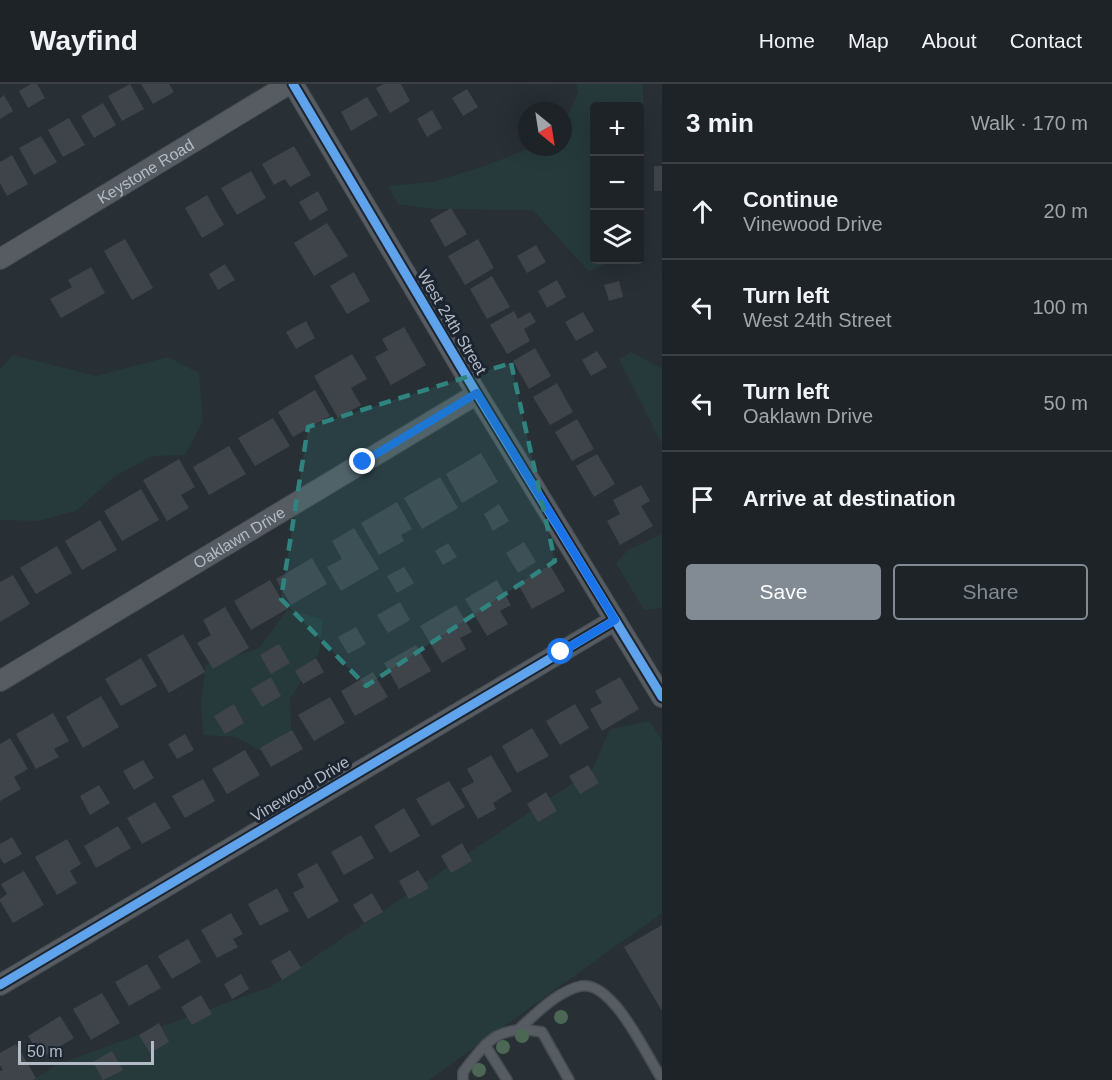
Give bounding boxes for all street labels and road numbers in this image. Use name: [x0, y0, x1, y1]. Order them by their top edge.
street label: Keystone Road: [94, 135, 197, 207]
street label: West 24th Street: [414, 267, 490, 378]
street label: Oaklawn Drive: [190, 503, 288, 571]
street label: Vinewood Drive: [248, 753, 352, 825]

